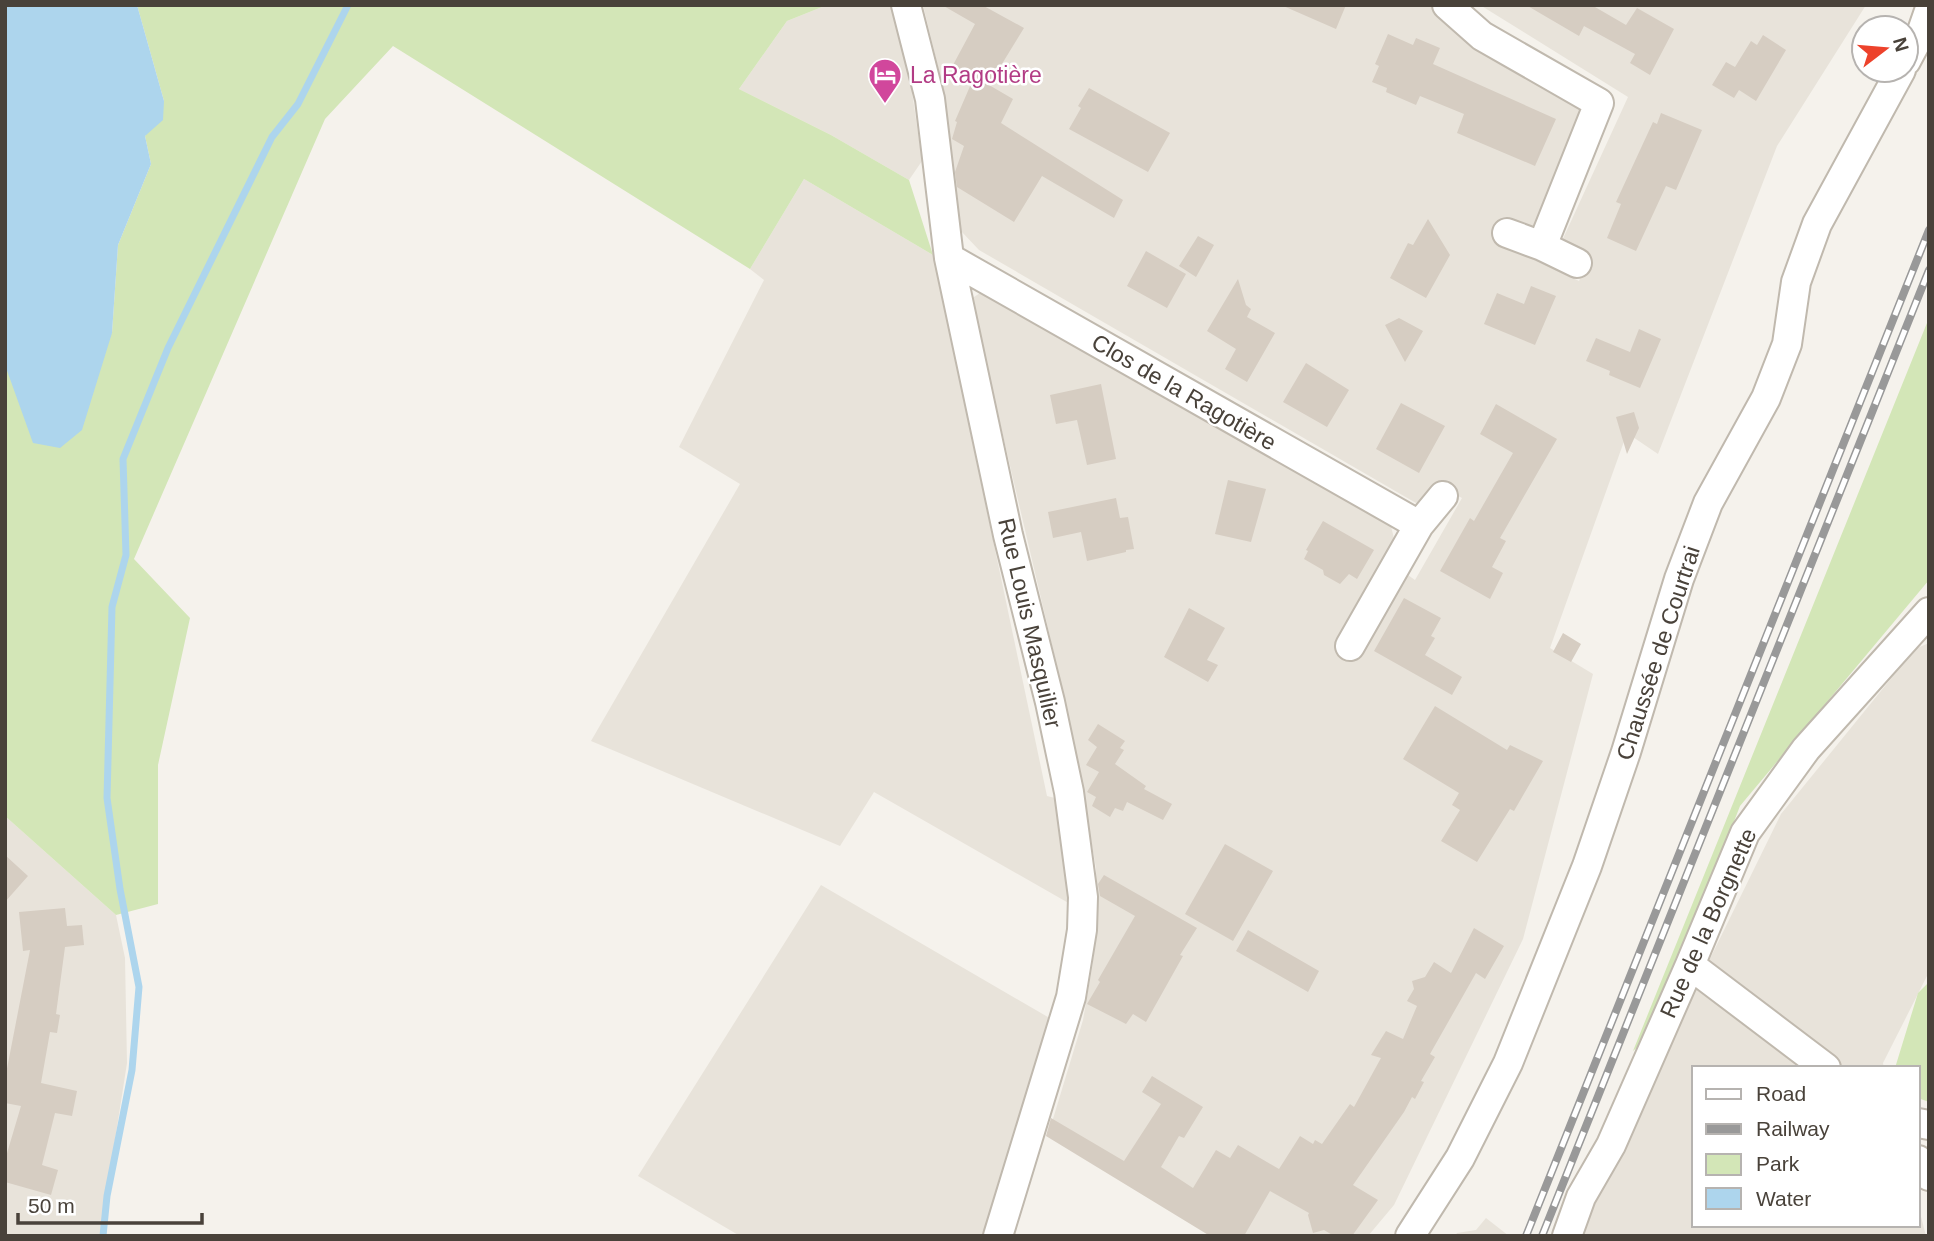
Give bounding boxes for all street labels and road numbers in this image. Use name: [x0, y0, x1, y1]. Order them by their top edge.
street label: Clos de la Ragotière: [1087, 329, 1281, 455]
street label: Rue Louis Masquilier: [993, 515, 1067, 731]
street label: Chaussée de Courtrai: [1611, 543, 1705, 763]
street label: Rue de la Borgnette: [1655, 824, 1761, 1022]

